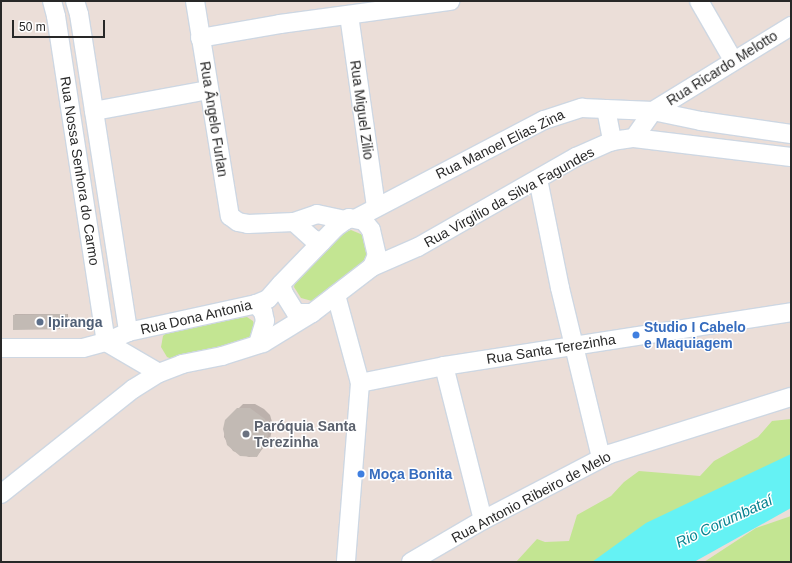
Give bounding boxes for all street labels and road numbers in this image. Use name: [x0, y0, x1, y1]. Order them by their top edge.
street label: Rua Ricardo Melotto: [663, 27, 781, 109]
street label: Rua Miguel Zilio: [347, 59, 377, 161]
street label: Rua Ângelo Furlan: [197, 60, 231, 178]
street label: Rua Nossa Senhora do Carmo: [57, 75, 103, 267]
street label: Rua Manoel Elias Zina: [433, 106, 567, 182]
street label: Rua Virgílio da Silva Fagundes: [421, 143, 597, 251]
street label: Rua Dona Antonia: [138, 296, 254, 338]
street label: Rua Santa Terezinha: [485, 330, 617, 368]
street label: Rua Antonio Ribeiro de Melo: [448, 448, 614, 546]

